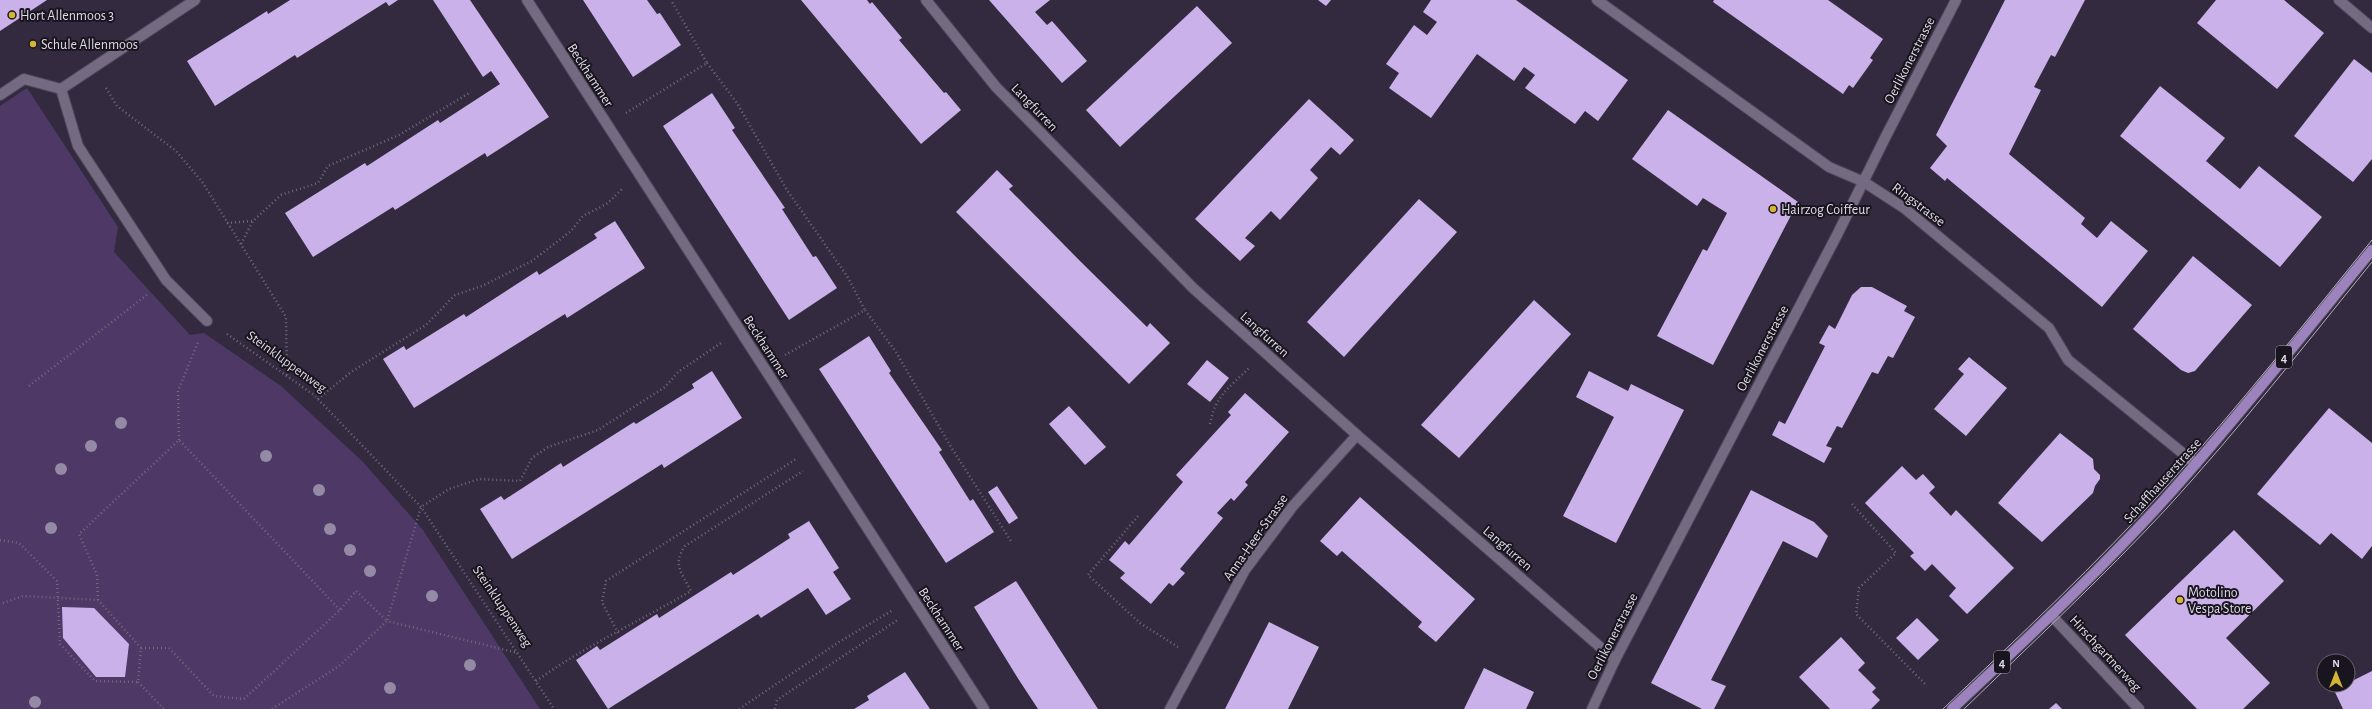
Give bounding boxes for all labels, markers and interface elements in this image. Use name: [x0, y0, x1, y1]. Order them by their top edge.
place label: Hort Allenmoos 3: [20, 9, 114, 23]
marker: Hort Allenmoos 3: [7, 10, 17, 20]
street label: Oerlikonerstrasse: [1882, 15, 1938, 106]
place label: Schule Allenmoos: [41, 38, 138, 52]
marker: Schule Allenmoos: [28, 39, 38, 49]
street label: Beckhammer: [565, 41, 616, 110]
street label: Langfurren: [1008, 81, 1060, 134]
street label: Ringstrasse: [1889, 180, 1948, 229]
place label: Hairzog Coiffeur: [1781, 203, 1870, 217]
marker: Hairzog Coiffeur: [1768, 204, 1778, 214]
street label: Oerlikonerstrasse: [1734, 303, 1791, 394]
street label: Langfurren: [1237, 309, 1291, 360]
street label: Beckhammer: [741, 313, 792, 382]
street label: Steinkluppenweg: [244, 328, 329, 395]
road number: 4: [2276, 346, 2292, 368]
street label: Schaffhauserstrasse: [2121, 436, 2204, 526]
street label: Anna-Heer-Strasse: [1221, 492, 1291, 583]
street label: Langfurren: [1480, 524, 1535, 574]
street label: Steinkluppenweg: [470, 563, 535, 650]
street label: Beckhammer: [916, 585, 967, 654]
place label: Motolino Vespa Store: [2188, 586, 2251, 616]
street label: Oerlikonerstrasse: [1585, 591, 1641, 682]
marker: Motolino Vespa Store: [2175, 595, 2185, 605]
street label: Hirschgartnerweg: [2067, 613, 2144, 694]
road number: 4: [1994, 651, 2010, 673]
north arrow: [2316, 653, 2356, 693]
text: N: [2332, 658, 2340, 669]

